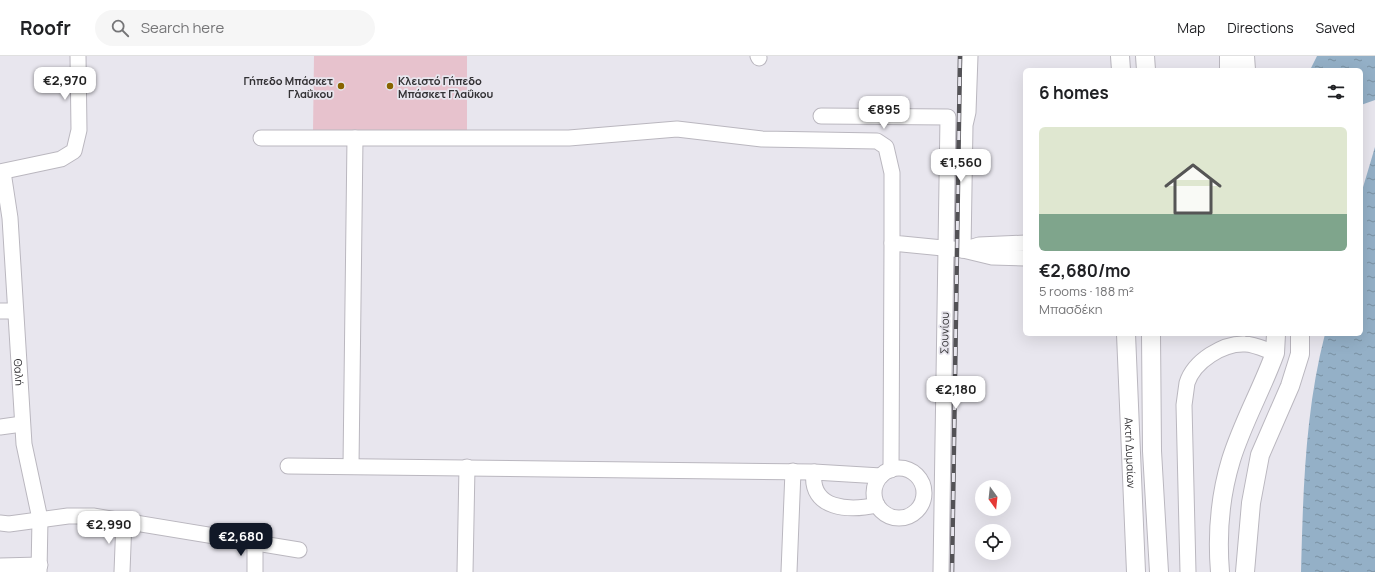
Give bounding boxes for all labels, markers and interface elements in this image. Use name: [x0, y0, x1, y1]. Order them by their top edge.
search box: [95, 10, 375, 46]
text: Roofr: [20, 15, 71, 41]
icon: search: [109, 17, 131, 39]
text: Search here: [141, 17, 224, 38]
text: Map: [1177, 18, 1205, 37]
text: Directions: [1227, 18, 1294, 37]
text: Saved: [1316, 18, 1355, 37]
pin: €2,970: [32, 67, 98, 101]
text: €2,970: [43, 71, 87, 89]
place label: Γήπεδο Μπάσκετ Γλαΰκου: [244, 73, 333, 101]
place label: Κλειστό Γήπεδο Μπάσκετ Γλαΰκου: [398, 73, 494, 101]
marker: Γήπεδο Μπάσκετ Γλαΰκου: [336, 81, 346, 91]
marker: Κλειστό Γήπεδο Μπάσκετ Γλαΰκου: [385, 81, 395, 91]
text: 6 homes: [1039, 81, 1109, 104]
icon: filters: [1325, 81, 1347, 103]
pin: €895: [860, 96, 908, 130]
text: €895: [868, 100, 900, 118]
pin: €1,560: [928, 149, 994, 183]
text: €1,560: [940, 153, 982, 171]
icon: home: [1157, 153, 1229, 225]
text: €2,680/mo: [1039, 259, 1131, 282]
text: 5 rooms · 188 m²: [1039, 282, 1134, 300]
text: Μπασδέκη: [1039, 300, 1102, 318]
street label: Σουνίου: [936, 312, 952, 354]
street label: Θαλή: [11, 358, 28, 386]
pin: €2,180: [923, 376, 989, 410]
text: €2,180: [935, 380, 977, 398]
street label: Ακτή Δυμαίων: [1122, 417, 1140, 489]
north arrow: [975, 480, 1011, 516]
map controls: [975, 480, 1011, 560]
pin: €2,990: [76, 511, 142, 545]
text: €2,990: [86, 515, 132, 533]
pin: €2,680: [208, 523, 274, 557]
button: locate: [975, 524, 1011, 560]
text: €2,680: [218, 527, 264, 545]

